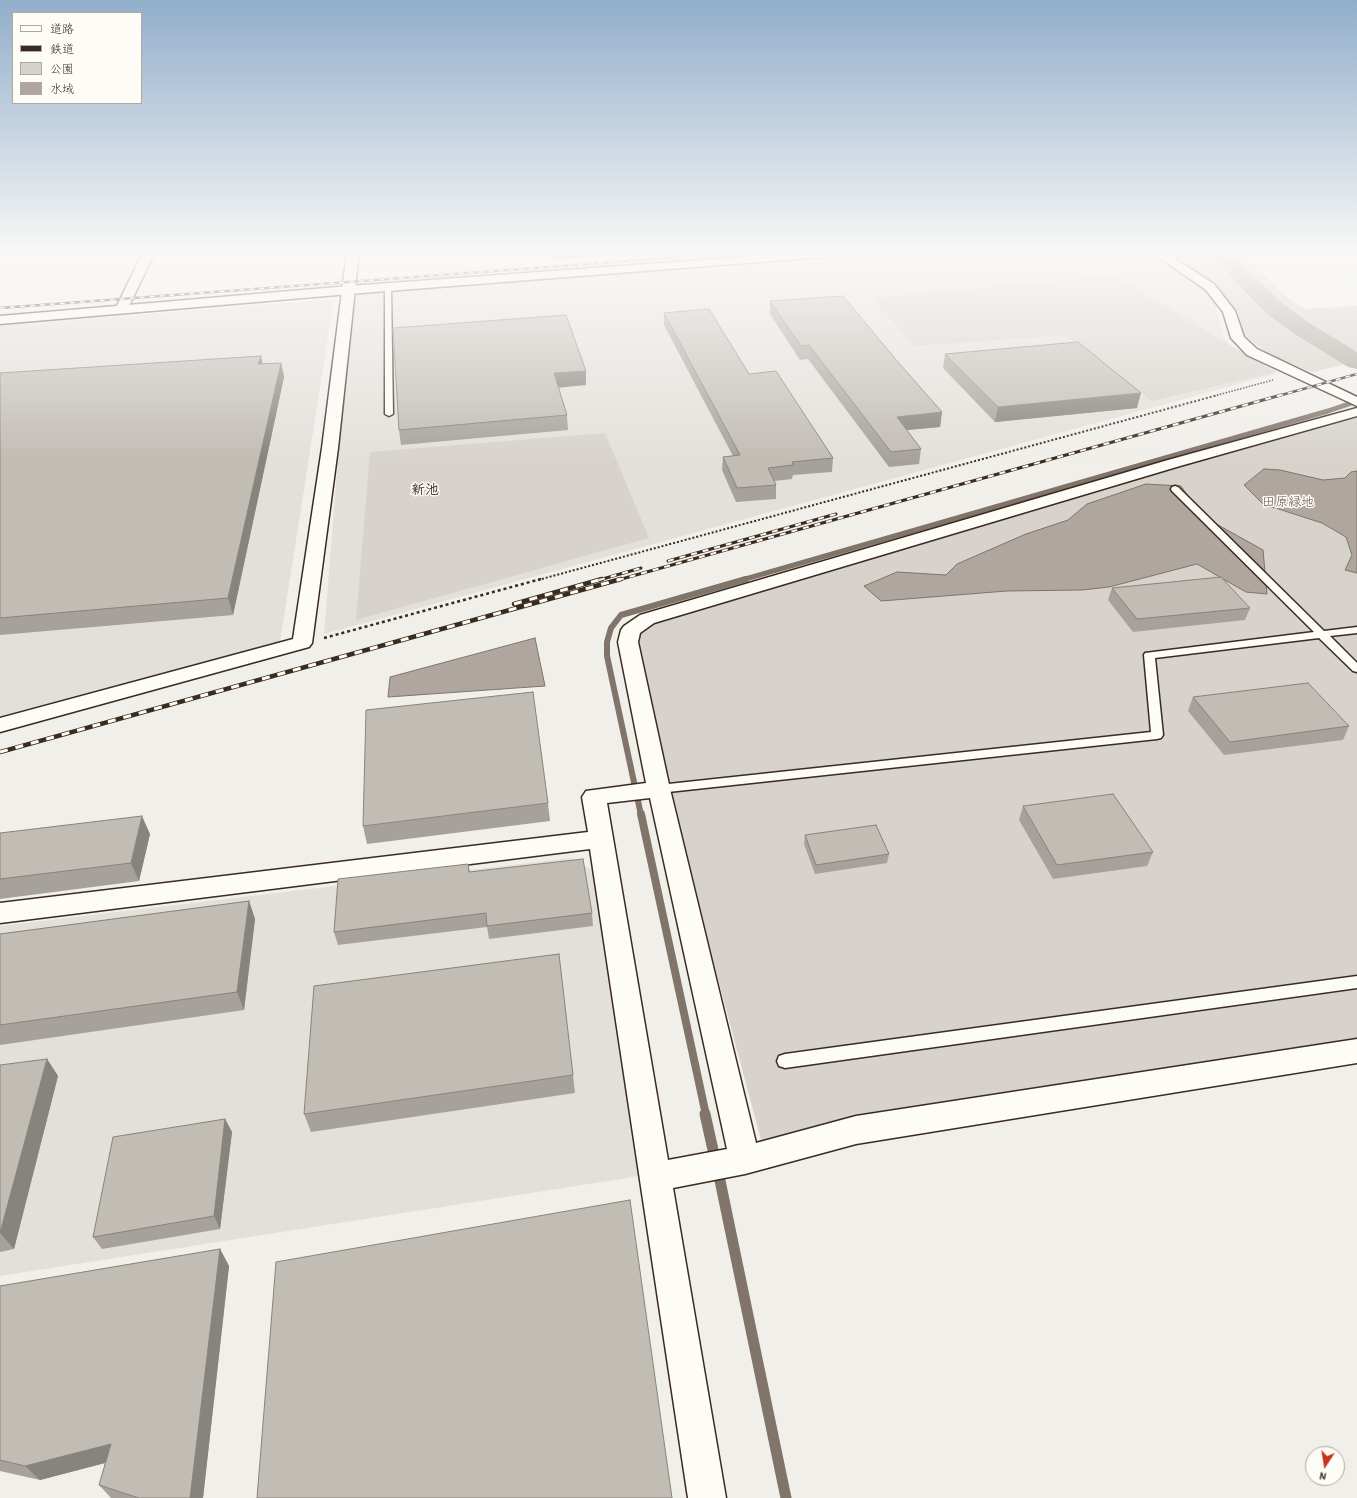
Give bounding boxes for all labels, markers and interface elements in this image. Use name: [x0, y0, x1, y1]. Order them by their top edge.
legend: [12, 12, 142, 104]
text: 道路: [50, 20, 74, 37]
text: 鉄道: [50, 40, 74, 57]
text: 公園: [50, 60, 74, 77]
text: 水域: [50, 80, 74, 97]
district label: 新池: [411, 482, 439, 498]
park label: 田原緑地: [1262, 495, 1314, 511]
north arrow: [1305, 1446, 1345, 1486]
text: N: [1318, 1469, 1327, 1484]

